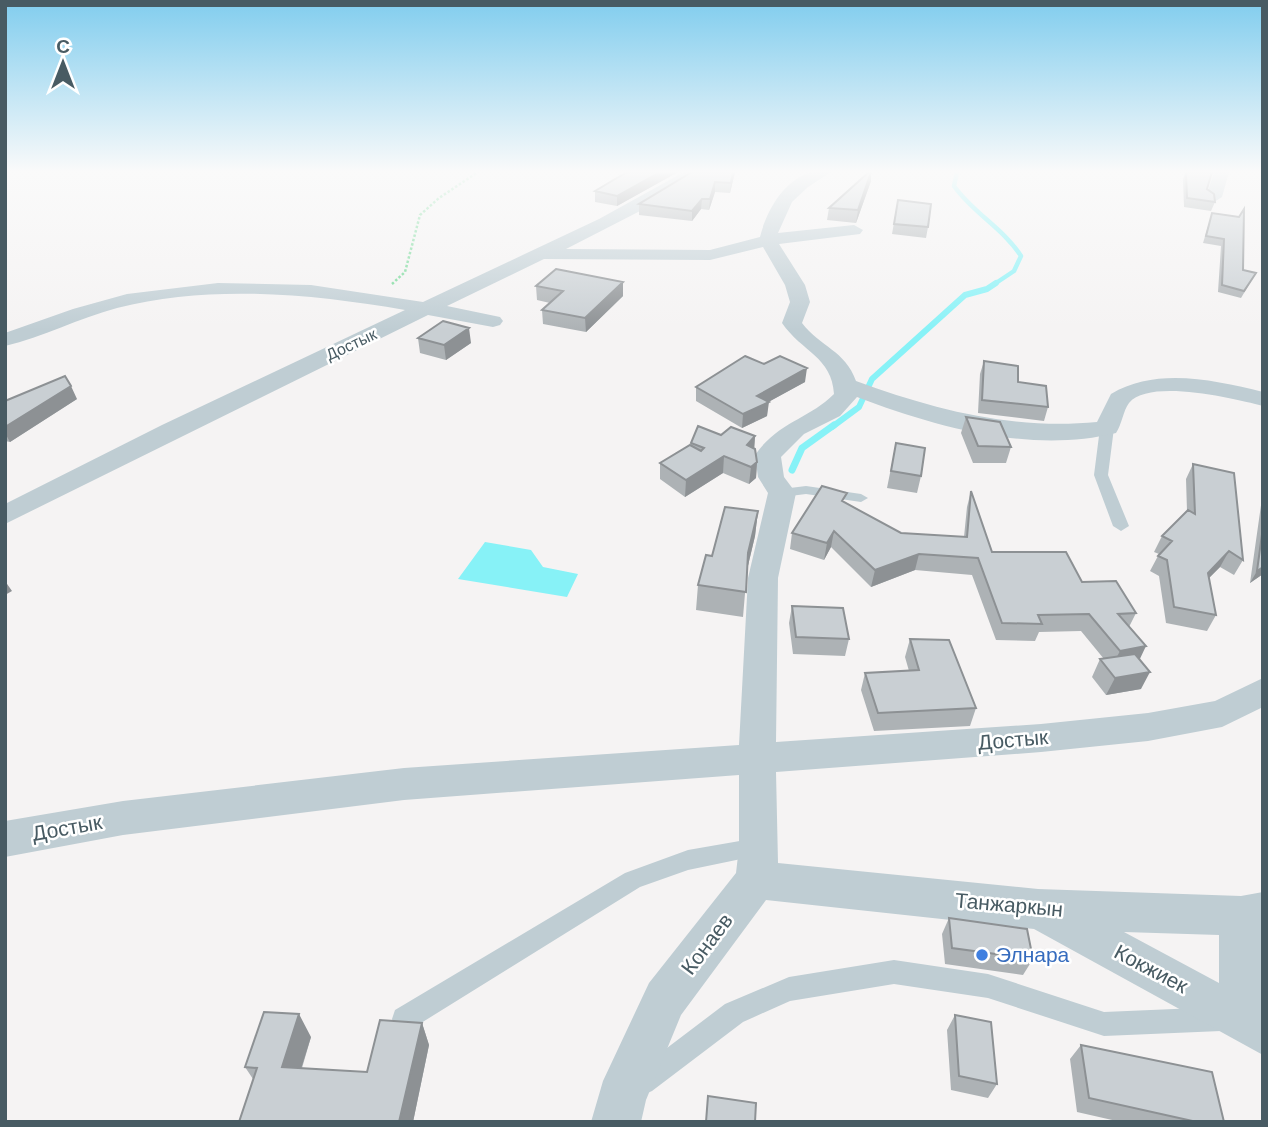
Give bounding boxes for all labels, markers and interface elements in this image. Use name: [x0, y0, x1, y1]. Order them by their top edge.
north arrow: [28, 28, 98, 98]
text: С: [56, 34, 70, 57]
street label: Достык: [322, 323, 380, 364]
street label: Достык: [977, 723, 1050, 754]
street label: Достык: [30, 808, 104, 845]
street label: Танжаркын: [954, 886, 1064, 921]
street label: Конаев: [675, 908, 737, 979]
street label: Кокжиек: [1111, 938, 1193, 998]
place label: Элнара: [996, 941, 1070, 966]
marker: Элнара: [974, 947, 990, 963]

